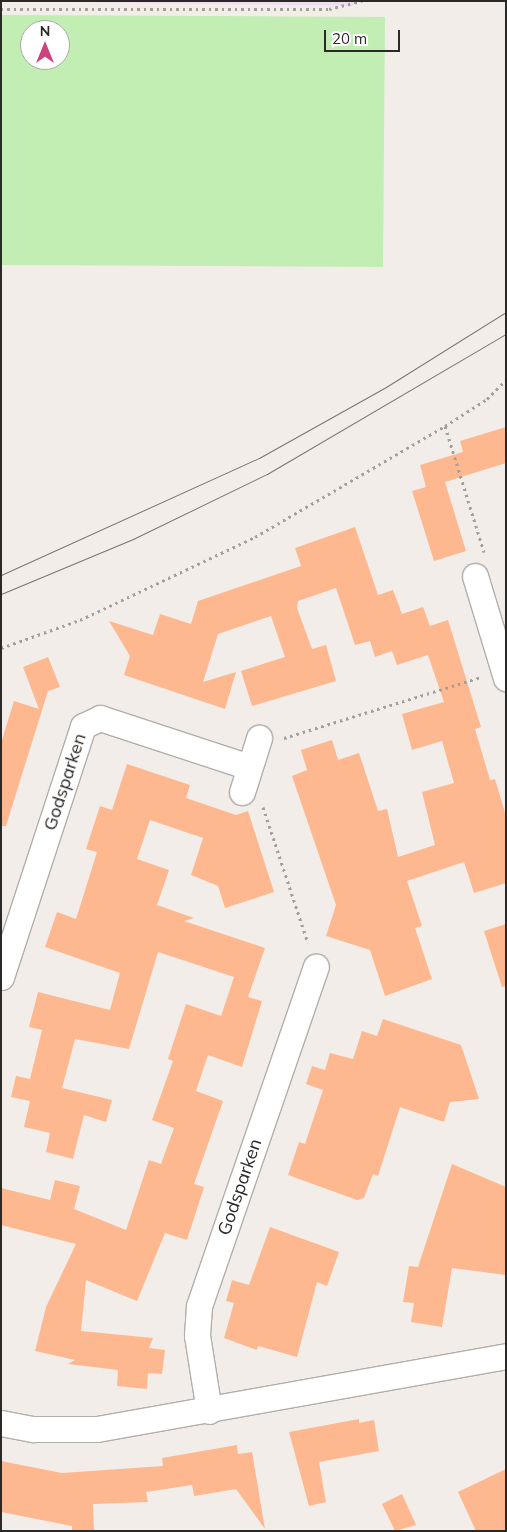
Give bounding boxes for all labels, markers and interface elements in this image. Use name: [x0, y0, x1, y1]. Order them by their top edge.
north arrow: [20, 20, 70, 70]
scale bar: [327, 20, 403, 52]
text: N: [40, 22, 50, 40]
text: 20 m: [332, 29, 367, 48]
street label: Godsparken: [39, 731, 91, 833]
street label: Godsparken: [213, 1136, 267, 1238]

